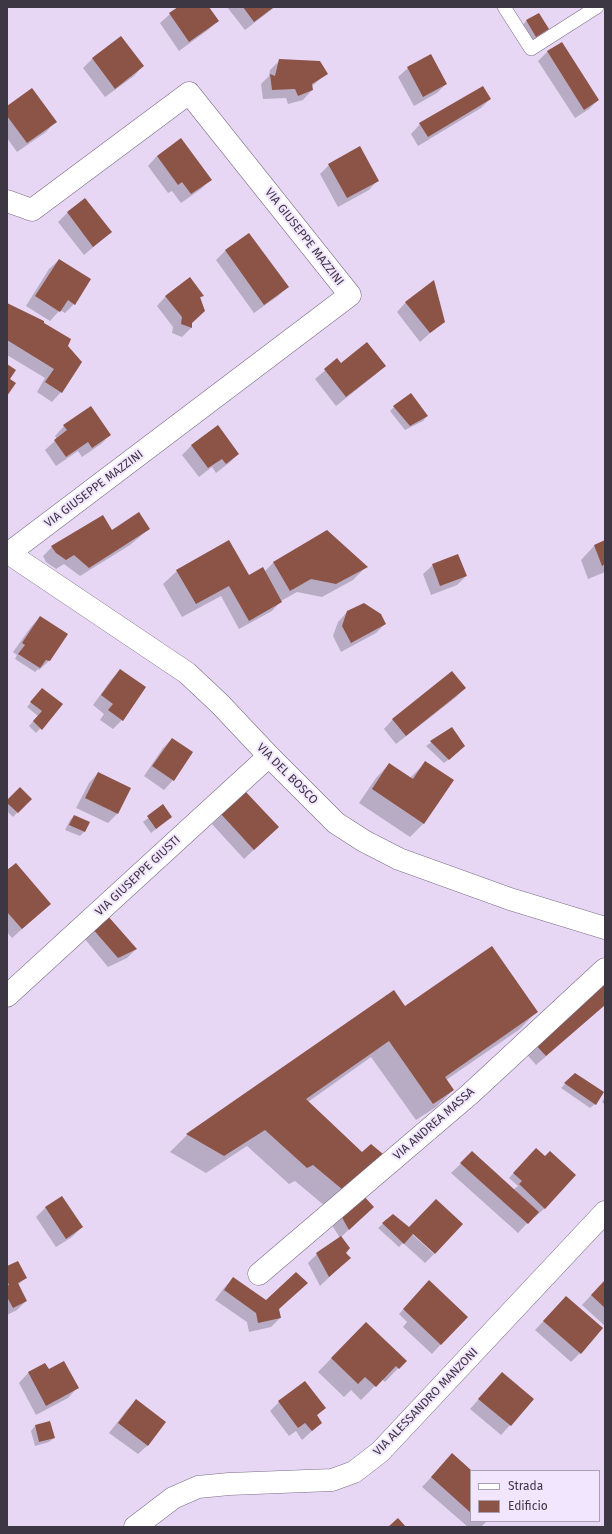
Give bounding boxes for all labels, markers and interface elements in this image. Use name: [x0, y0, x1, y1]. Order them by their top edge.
street label: VIA GIUSEPPE MAZZINI: [261, 185, 347, 289]
street label: VIA GIUSEPPE MAZZINI: [42, 447, 146, 531]
street label: VIA DEL BOSCO: [253, 740, 321, 808]
street label: VIA GIUSEPPE GIUSTI: [93, 833, 183, 919]
street label: VIA ANDREA MASSA: [390, 1085, 478, 1163]
street label: VIA ALESSANDRO MANZONI: [371, 1345, 481, 1459]
legend: [470, 1470, 600, 1522]
text: Strada: [508, 1479, 543, 1493]
text: Edificio: [508, 1499, 548, 1513]

